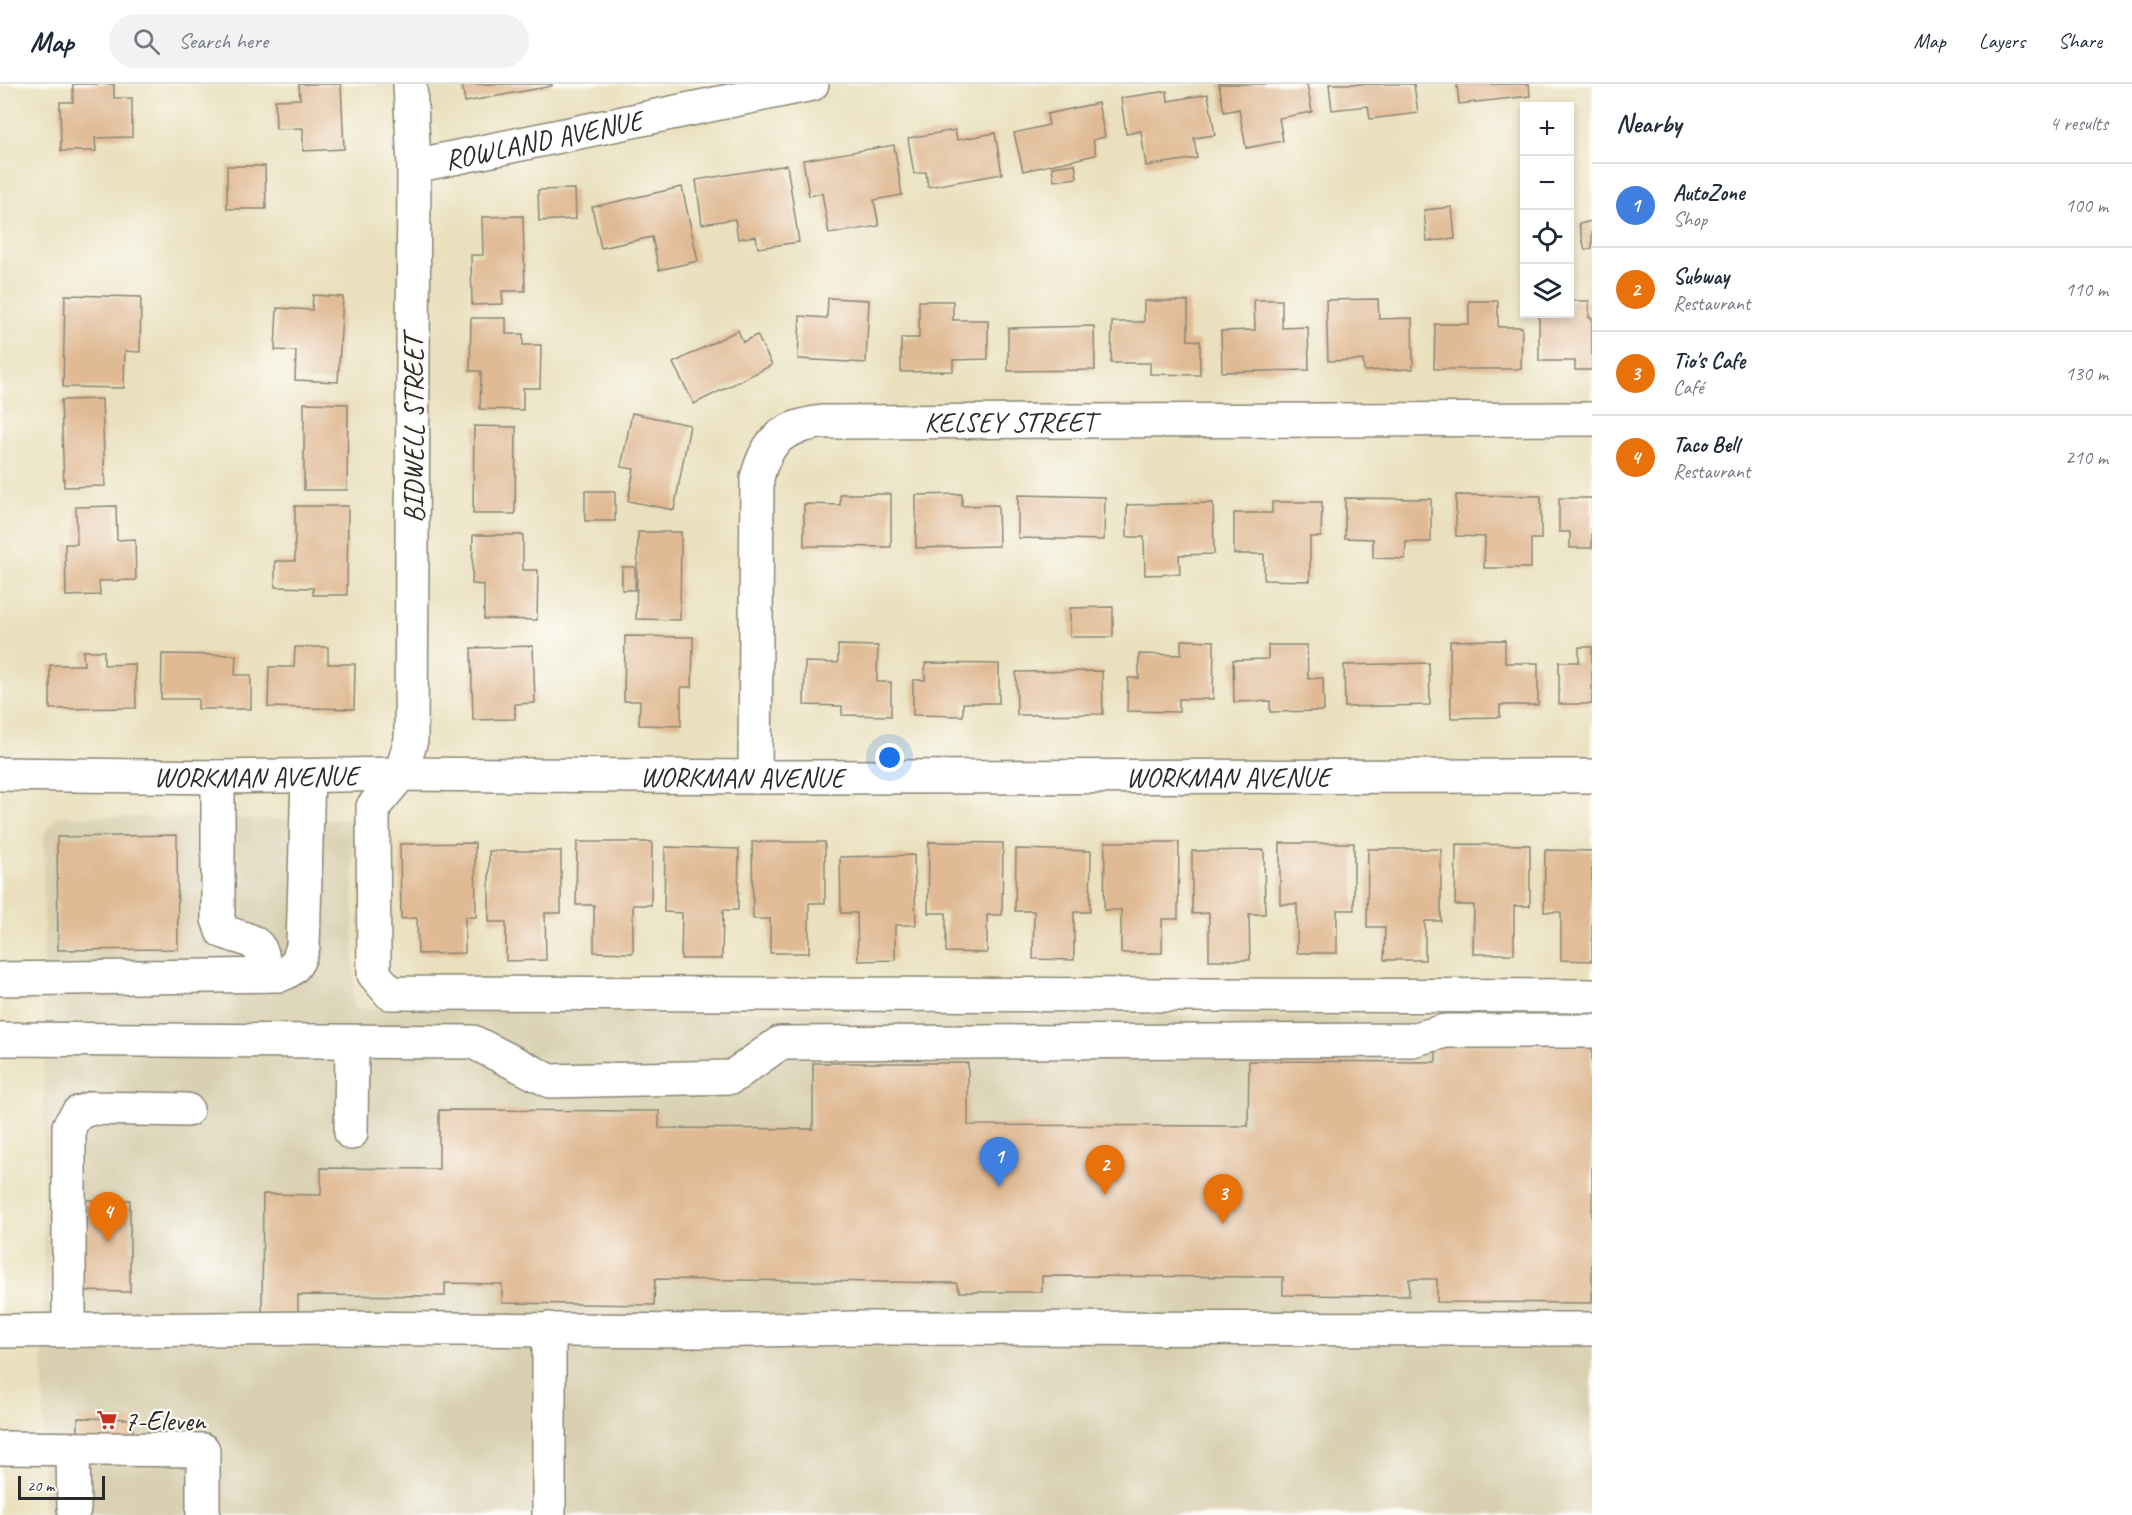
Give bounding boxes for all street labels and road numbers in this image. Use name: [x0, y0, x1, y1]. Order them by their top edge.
street label: ROWLAND AVENUE: [442, 101, 649, 177]
street label: BIDWELL STREET: [396, 328, 431, 523]
street label: KELSEY STREET: [924, 403, 1102, 439]
street label: WORKMAN AVENUE: [154, 757, 362, 795]
street label: WORKMAN AVENUE: [640, 759, 848, 795]
street label: WORKMAN AVENUE: [1126, 759, 1334, 794]

